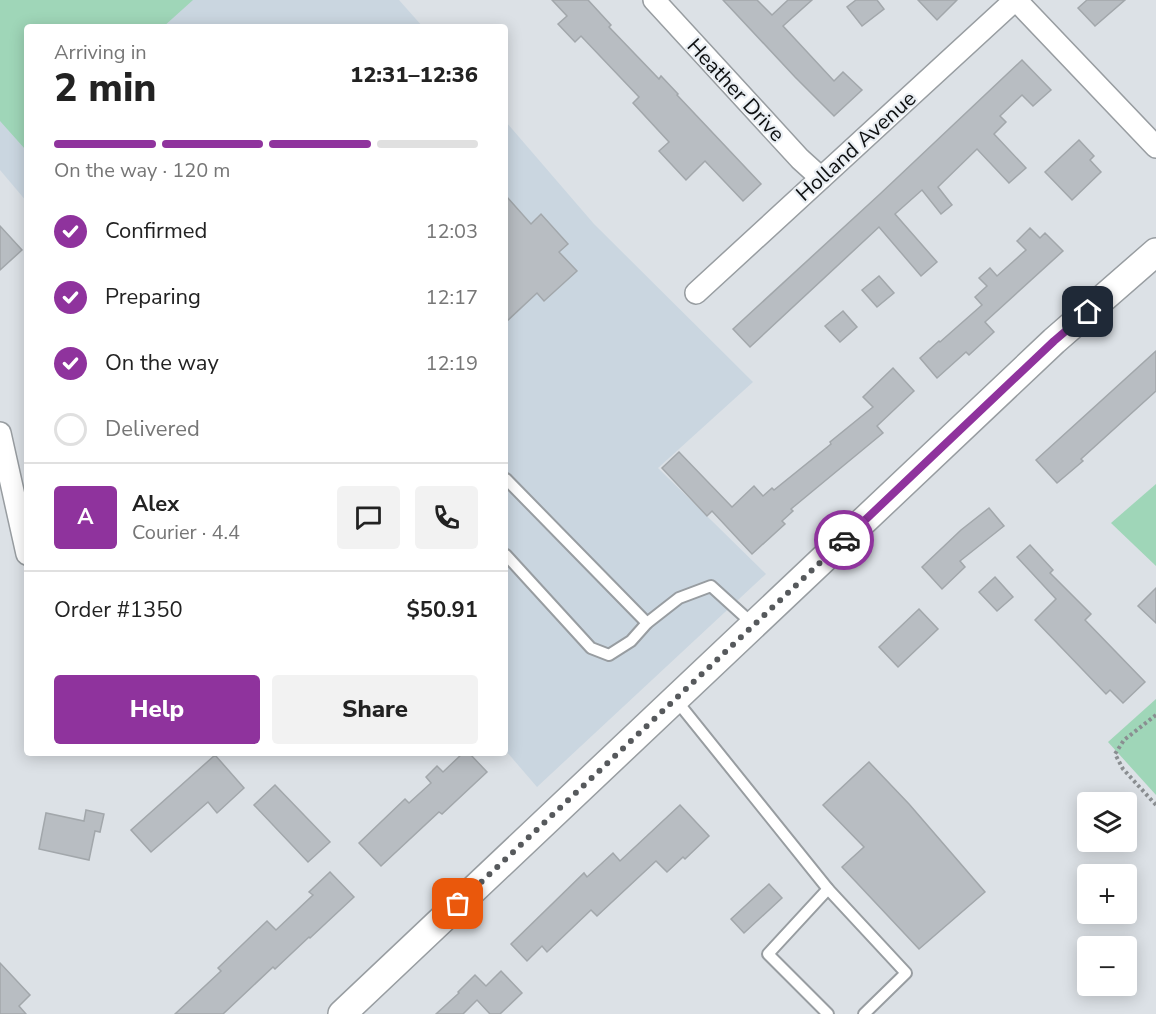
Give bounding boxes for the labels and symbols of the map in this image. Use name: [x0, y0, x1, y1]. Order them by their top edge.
street label: Heather Drive: [681, 32, 791, 148]
street label: Holland Avenue: [790, 85, 922, 207]
pin: [1062, 286, 1113, 337]
courier: [814, 510, 874, 570]
pin: [432, 878, 483, 929]

